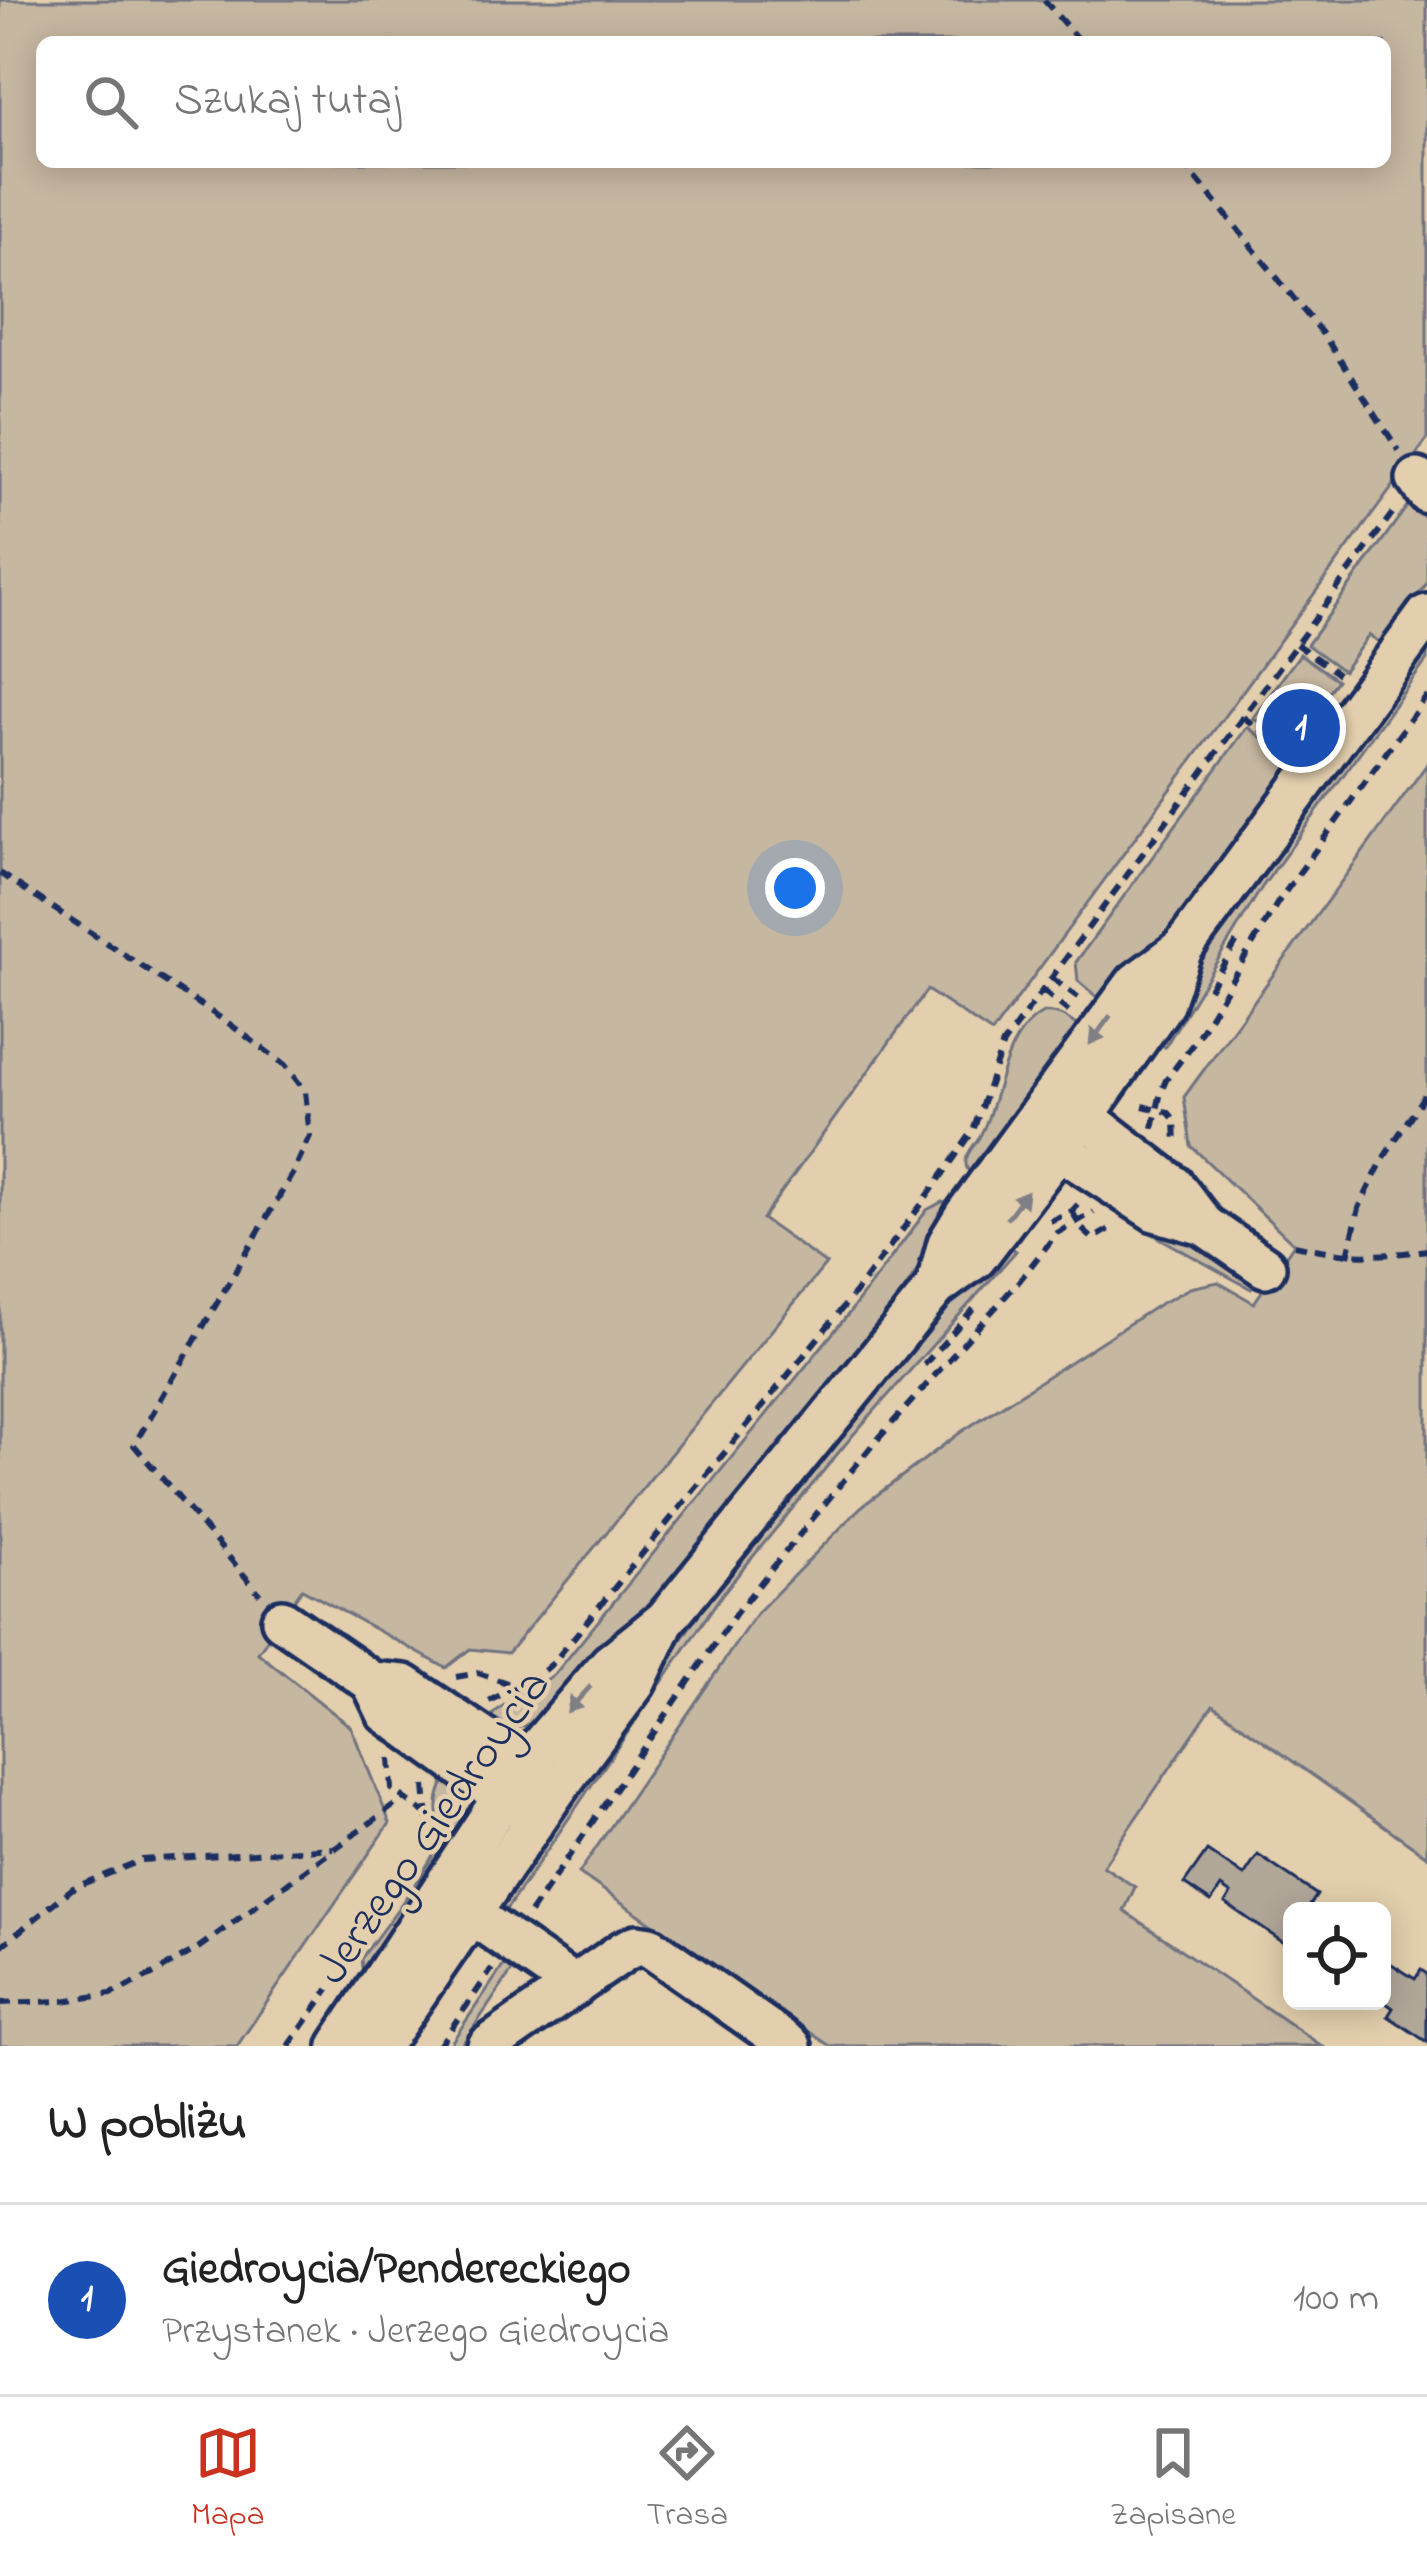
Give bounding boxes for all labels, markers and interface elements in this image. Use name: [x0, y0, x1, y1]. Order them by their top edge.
search box: [36, 36, 1391, 168]
icon: search: [78, 69, 144, 135]
text: Szukaj tutaj: [174, 69, 401, 135]
pin: 1: [1262, 683, 1340, 773]
your location: [765, 858, 825, 918]
one-way arrow: [1089, 1014, 1113, 1046]
one-way arrow: [1005, 1189, 1029, 1220]
street label: Jerzego Giedroycia: [299, 1656, 570, 2000]
one-way arrow: [566, 1684, 593, 1714]
map controls: [1283, 1902, 1391, 2010]
button: locate: [1283, 1902, 1391, 2010]
text: W pobliżu: [48, 2087, 247, 2162]
text: Giedroycia/Pendereckiego: [162, 2238, 631, 2304]
text: 1: [81, 2271, 93, 2328]
text: 100 m: [1293, 2271, 1379, 2328]
text: Przystanek · Jerzego Giedroycia: [162, 2304, 669, 2361]
tab: Mapa: [191, 2420, 265, 2540]
tab: Trasa: [646, 2420, 728, 2540]
tab: Zapisane: [1110, 2420, 1236, 2540]

